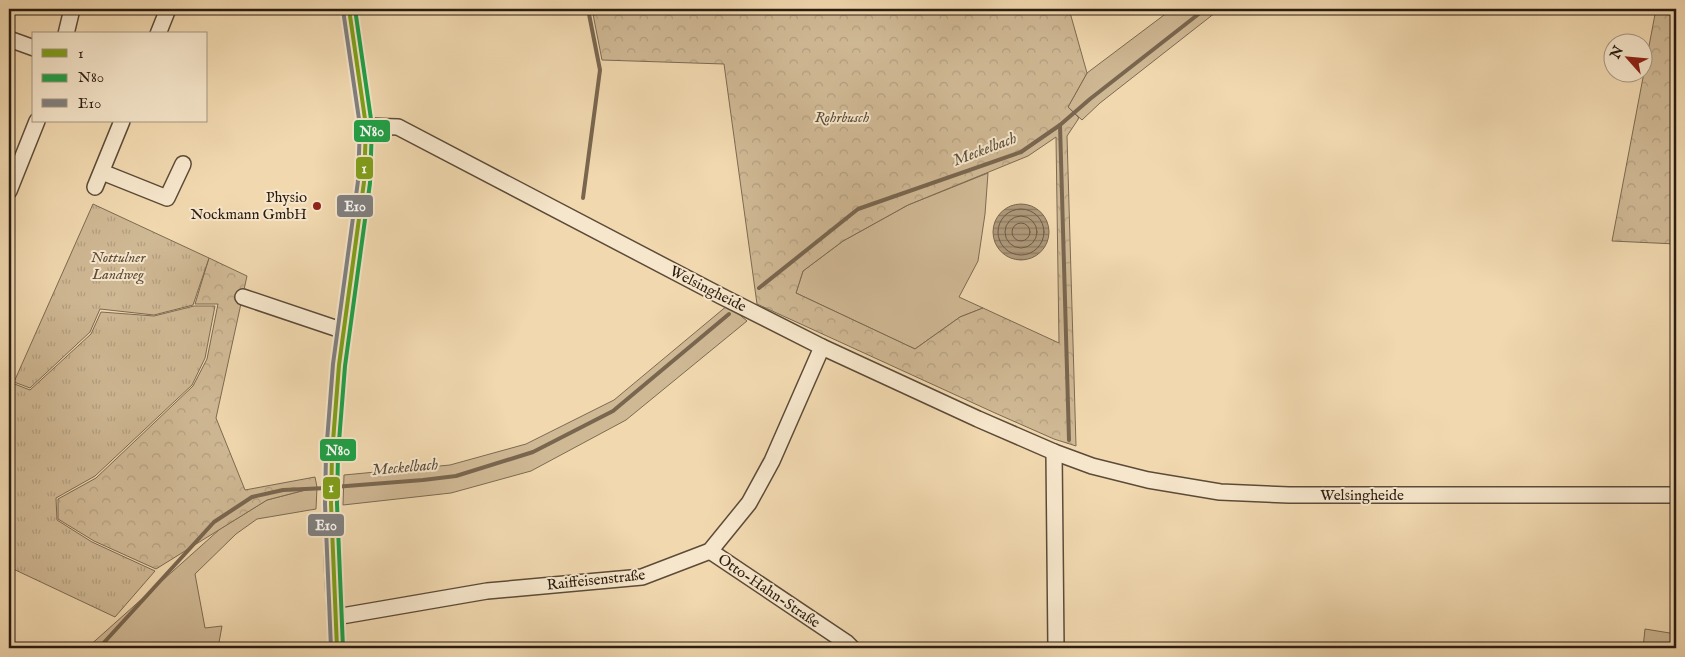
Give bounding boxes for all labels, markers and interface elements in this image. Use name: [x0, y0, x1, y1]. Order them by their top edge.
legend: [32, 32, 208, 122]
north arrow: [1602, 32, 1652, 82]
text: N: [1606, 43, 1628, 63]
text: 1: [78, 44, 84, 63]
text: N80: [78, 68, 104, 87]
text: E10: [78, 94, 101, 113]
park label: Rohrbusch: [815, 108, 870, 127]
line badge: N80: [353, 119, 391, 143]
text: N80: [359, 123, 384, 141]
water label: Meckelbach: [950, 129, 1020, 171]
line badge: 1: [355, 156, 374, 180]
text: 1: [361, 160, 367, 178]
place label: Physio Nockmann GmbH: [190, 188, 307, 224]
line badge: E10: [336, 194, 374, 218]
text: E10: [344, 198, 366, 216]
marker: Physio Nockmann GmbH: [311, 200, 323, 212]
park label: Nottulner Landweg: [91, 248, 146, 285]
street label: Welsingheide: [666, 262, 750, 316]
line badge: N80: [319, 438, 357, 462]
text: N80: [325, 442, 350, 460]
water label: Meckelbach: [371, 455, 439, 481]
line badge: 1: [322, 476, 341, 500]
text: 1: [328, 479, 334, 497]
street label: Welsingheide: [1320, 486, 1404, 505]
line badge: E10: [307, 513, 345, 537]
text: E10: [315, 517, 337, 535]
street label: Otto-Hahn-Straße: [714, 550, 824, 632]
street label: Raiffeisenstraße: [546, 565, 646, 595]

